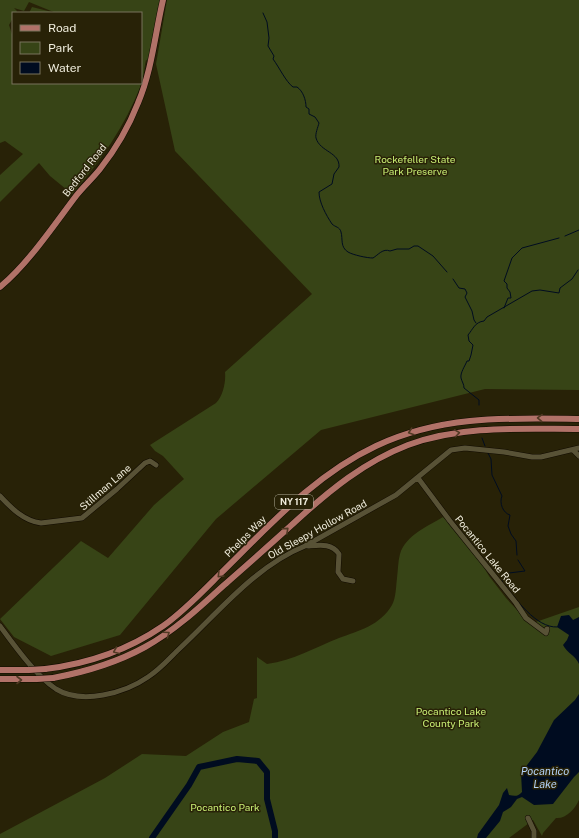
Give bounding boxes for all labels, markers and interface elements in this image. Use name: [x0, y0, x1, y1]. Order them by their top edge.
legend: [12, 12, 142, 84]
text: Road: [48, 21, 76, 35]
text: Park: [48, 41, 74, 55]
text: Water: [48, 61, 82, 75]
street label: Bedford Road: [60, 141, 108, 199]
park label: Rockefeller State Park Preserve: [375, 153, 456, 177]
one-way arrow: [537, 414, 543, 422]
one-way arrow: [408, 427, 415, 436]
one-way arrow: [454, 429, 460, 438]
street label: Stillman Lane: [77, 461, 133, 512]
road number: NY 117: [275, 495, 313, 509]
street label: Old Sleepy Hollow Road: [265, 497, 369, 561]
street label: Phelps Way: [222, 512, 269, 559]
street label: Pocantico Lake Road: [453, 513, 523, 595]
one-way arrow: [281, 527, 289, 535]
one-way arrow: [217, 570, 225, 578]
one-way arrow: [162, 632, 169, 639]
one-way arrow: [112, 646, 120, 654]
one-way arrow: [16, 676, 22, 684]
park label: Pocantico Lake County Park: [416, 705, 487, 729]
water label: Pocantico Lake: [521, 765, 569, 790]
park label: Pocantico Park: [190, 801, 260, 813]

